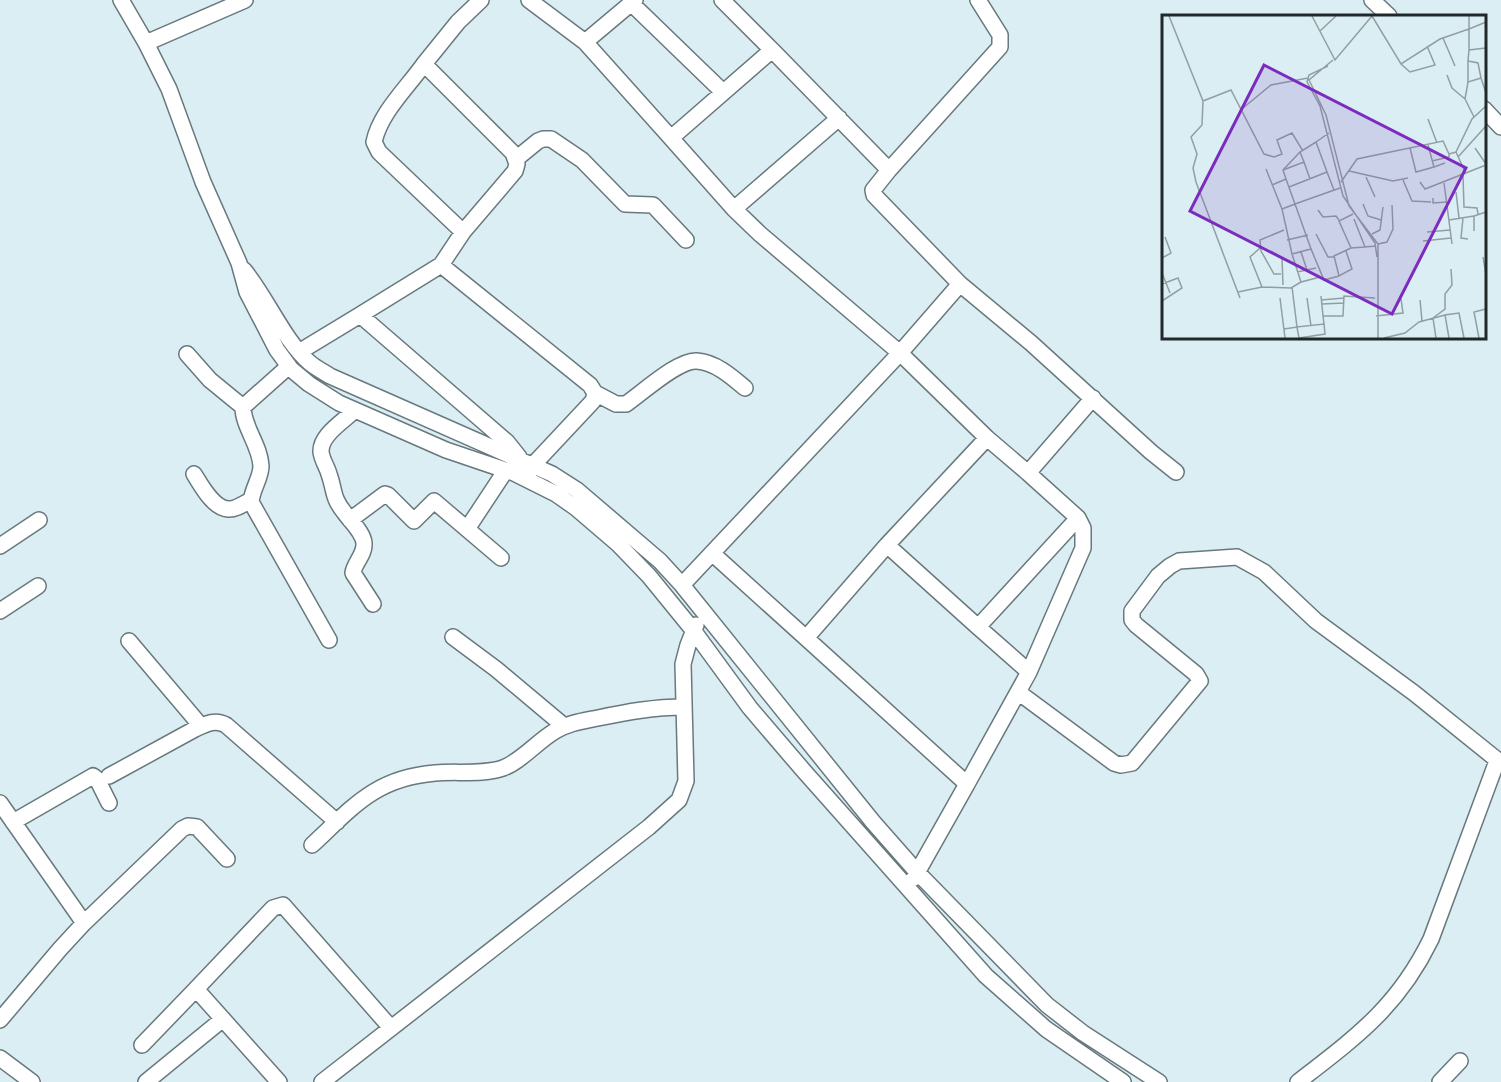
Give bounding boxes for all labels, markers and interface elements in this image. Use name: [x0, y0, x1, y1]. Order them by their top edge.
inset map: [1162, 15, 1486, 339]

